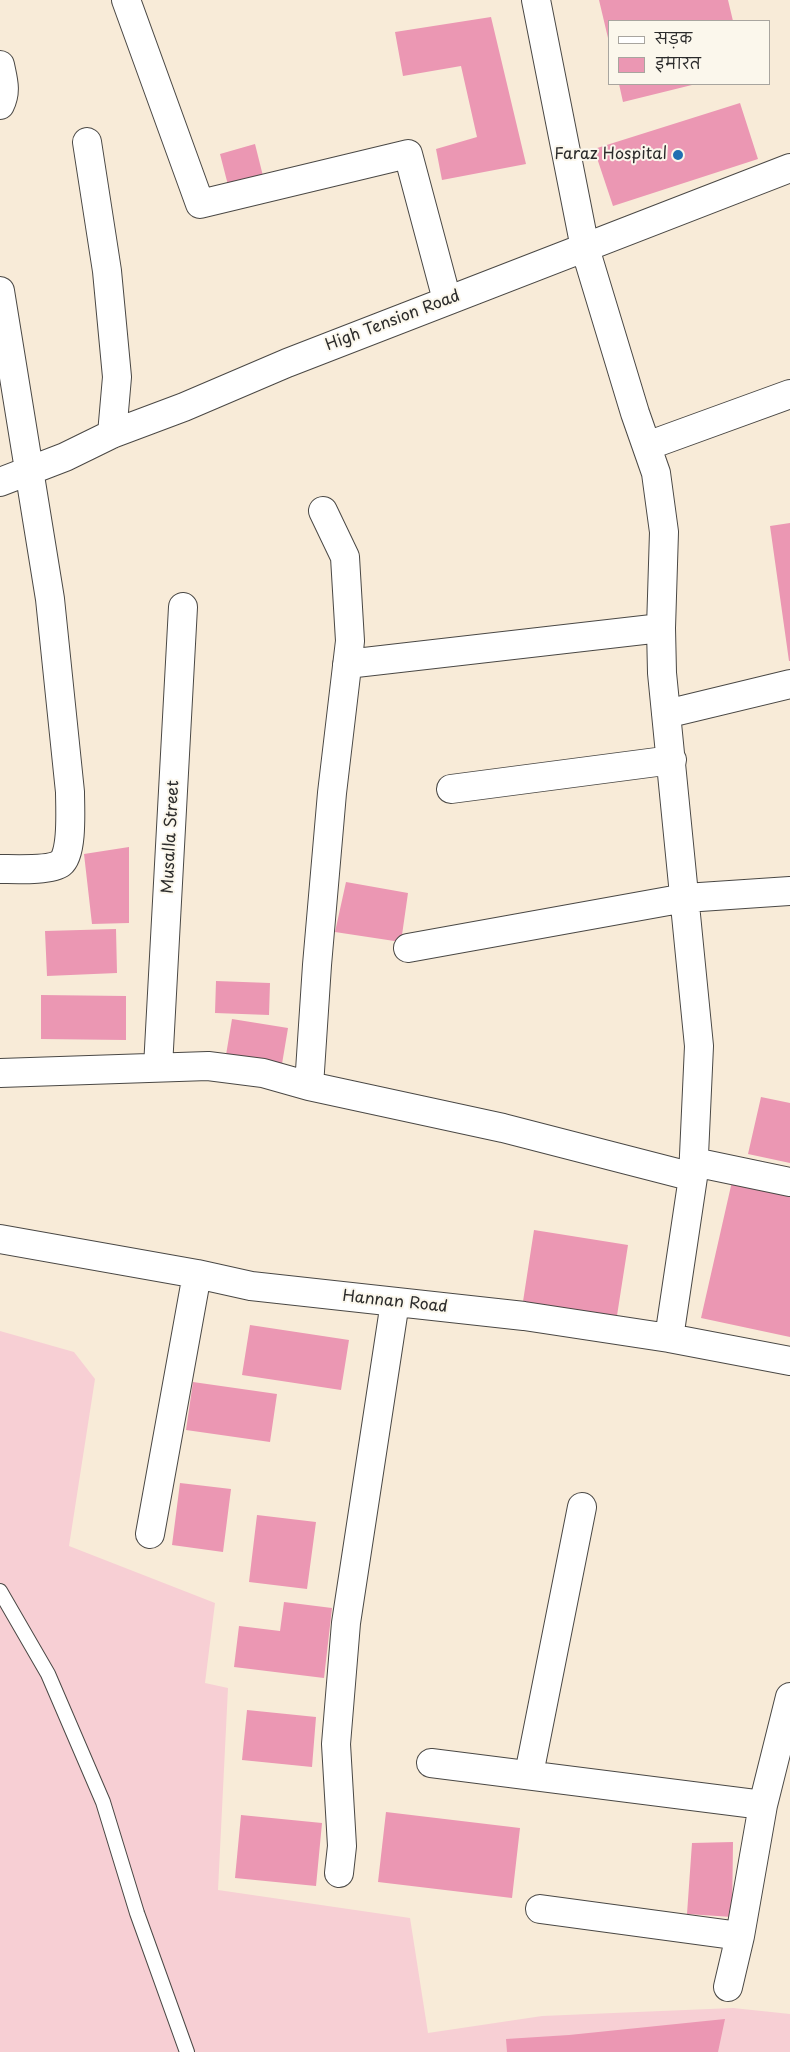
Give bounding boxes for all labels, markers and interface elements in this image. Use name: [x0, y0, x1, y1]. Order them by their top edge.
legend: [608, 20, 770, 85]
text: सड़क: [655, 26, 692, 49]
text: इमारत: [655, 51, 701, 74]
place label: Faraz Hospital: [554, 145, 667, 165]
marker: Faraz Hospital: [671, 148, 685, 162]
street label: High Tension Road: [323, 287, 463, 355]
street label: Musalla Street: [158, 780, 184, 894]
street label: Hannan Road: [341, 1287, 449, 1317]

